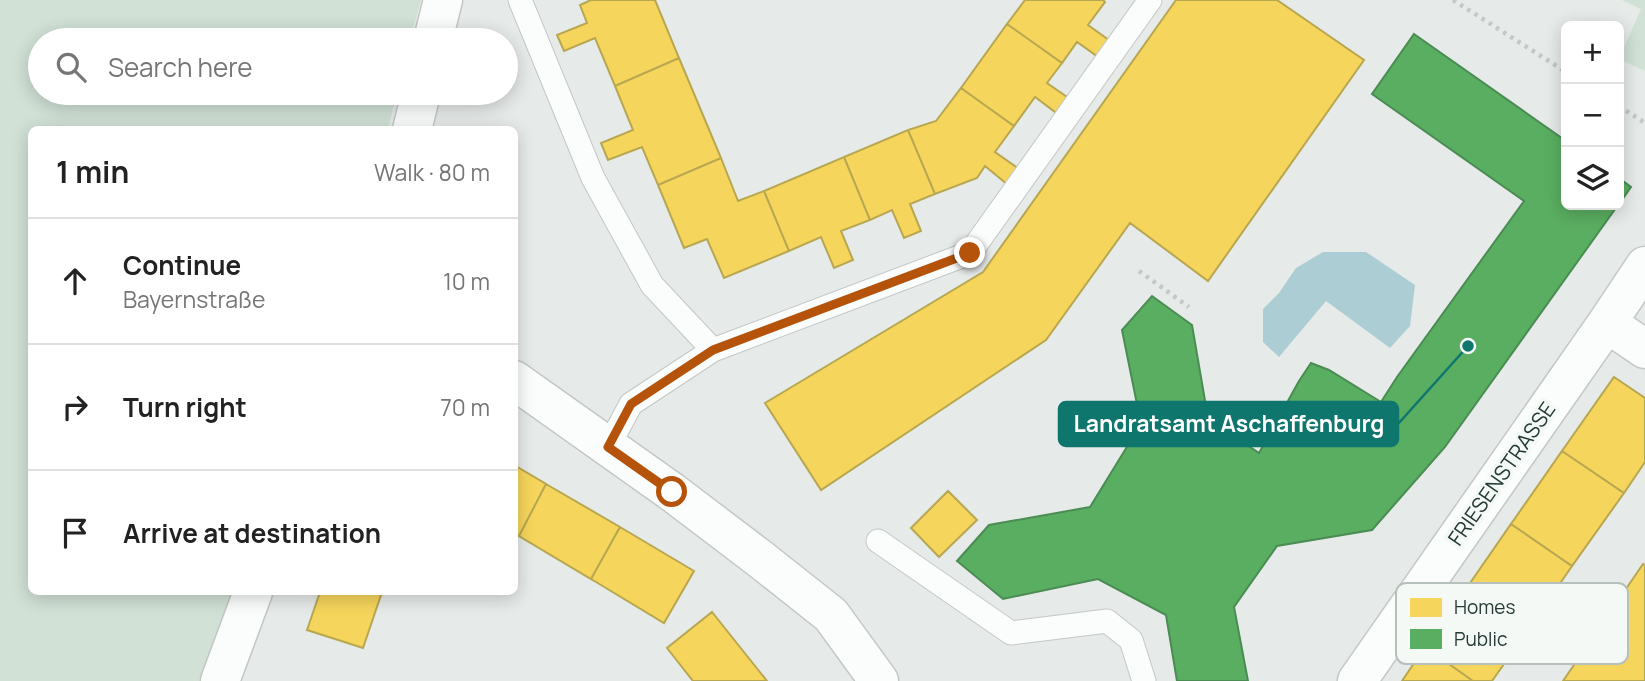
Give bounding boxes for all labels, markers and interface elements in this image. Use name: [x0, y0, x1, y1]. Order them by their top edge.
map controls: [1561, 21, 1624, 210]
button: +: [1561, 21, 1624, 84]
search box: [28, 28, 518, 105]
icon: search: [52, 48, 90, 86]
text: Search here: [108, 49, 253, 85]
button: −: [1561, 84, 1624, 147]
button: layers: [1561, 147, 1624, 210]
text: 1 min: [56, 151, 129, 192]
text: Walk · 80 m: [374, 156, 490, 188]
route end: [954, 237, 985, 268]
text: Continue: [123, 247, 241, 283]
icon: ahead: [56, 262, 94, 300]
text: 10 m: [443, 265, 490, 297]
text: Bayernstraße: [123, 283, 265, 315]
icon: right: [56, 388, 94, 426]
text: Turn right: [123, 389, 247, 425]
text: 70 m: [440, 391, 490, 423]
street label: FRIESENSTRASSE: [1441, 396, 1561, 551]
callout: Landratsamt Aschaffenburg: [1059, 402, 1398, 446]
text: Landratsamt Aschaffenburg: [1074, 407, 1384, 439]
route start: [656, 476, 687, 507]
icon: arrive: [56, 514, 94, 552]
text: Arrive at destination: [123, 515, 381, 551]
legend: [1396, 583, 1628, 664]
text: Homes: [1454, 594, 1515, 620]
text: Public: [1454, 626, 1507, 652]

